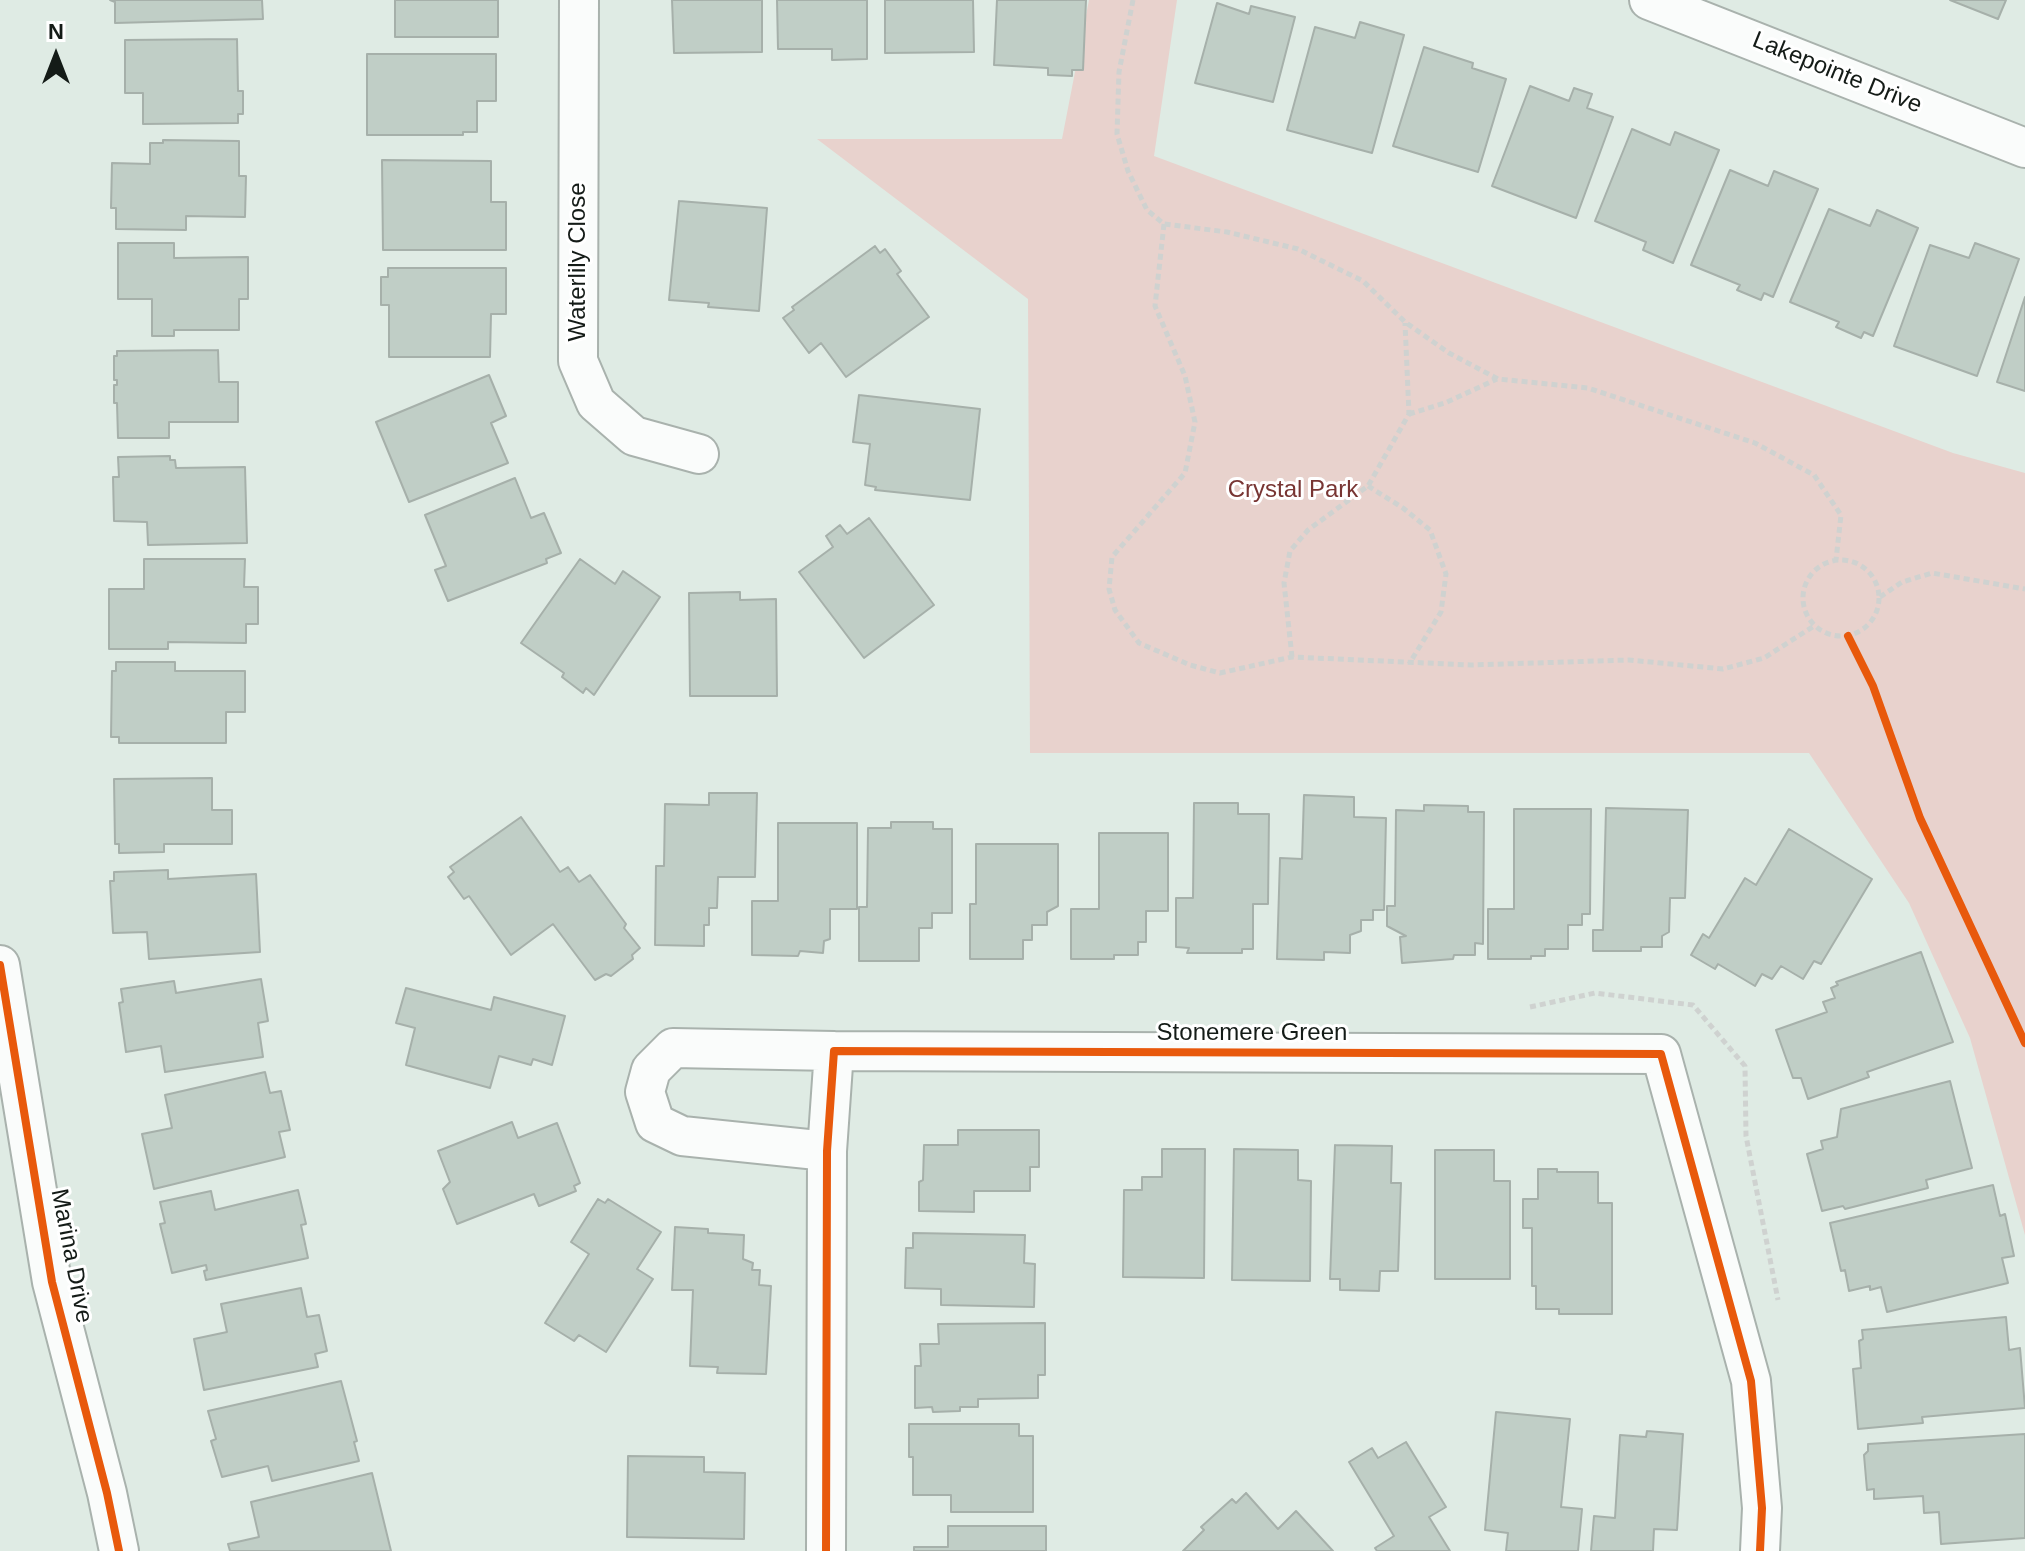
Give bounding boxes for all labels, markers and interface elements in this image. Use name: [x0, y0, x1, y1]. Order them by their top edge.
north arrow: [16, 16, 96, 96]
text: N: [48, 19, 64, 44]
street label: Lakepointe Drive: [1748, 26, 1926, 120]
street label: Waterlily Close: [564, 182, 592, 342]
park label: Crystal Park: [1228, 476, 1358, 504]
street label: Stonemere Green: [1157, 1019, 1347, 1047]
street label: Marina Drive: [44, 1186, 98, 1326]

